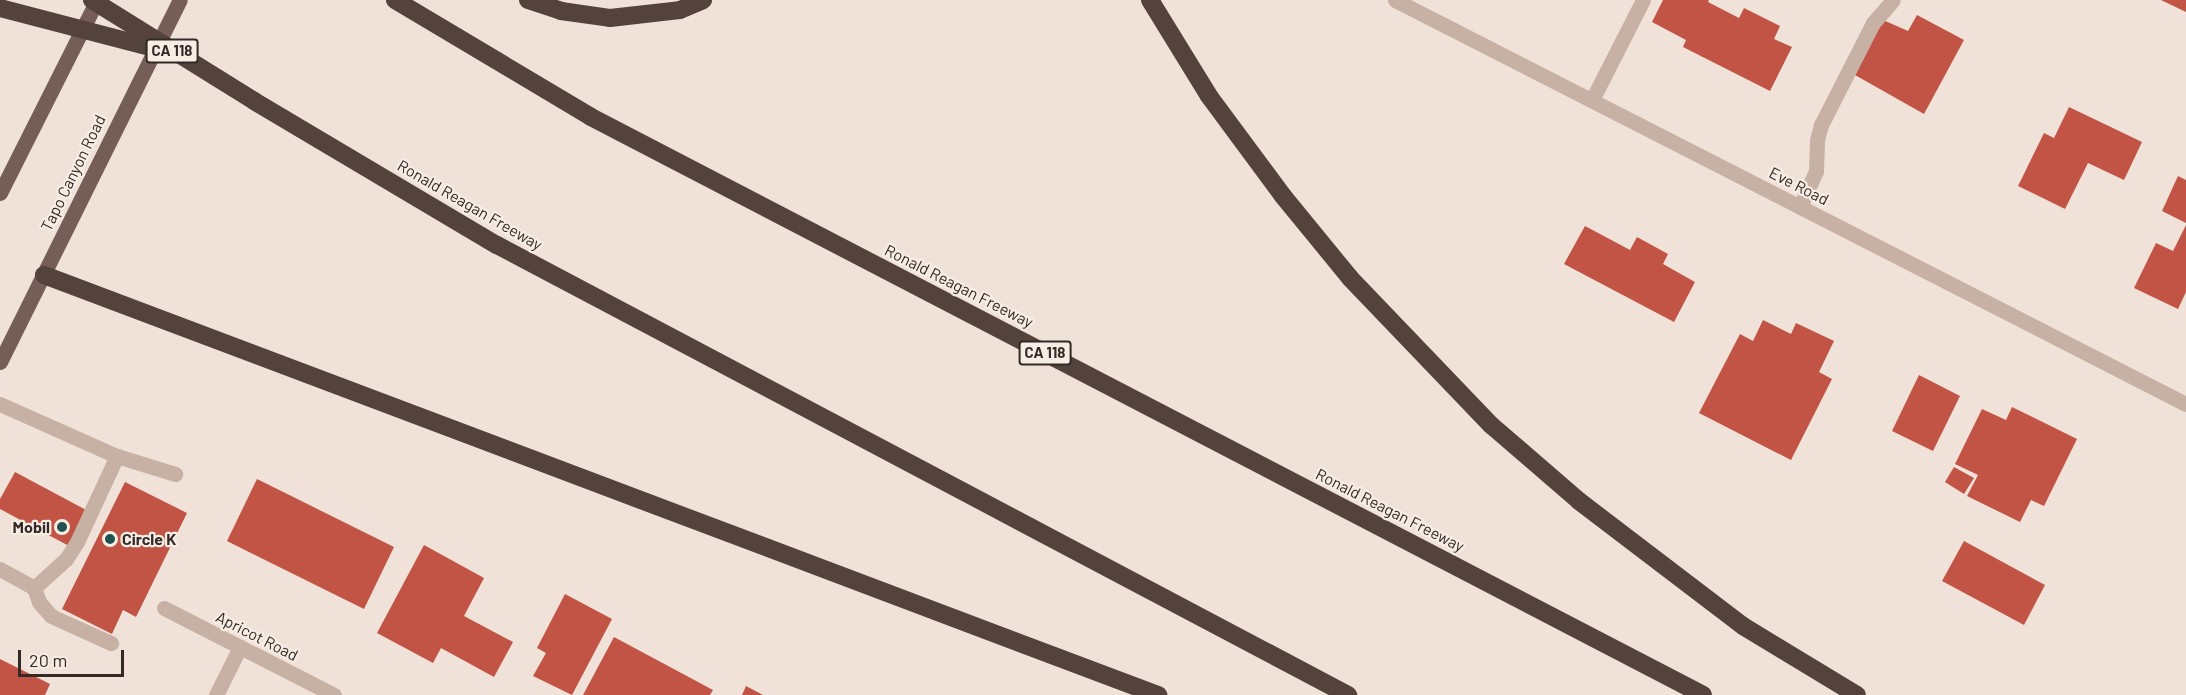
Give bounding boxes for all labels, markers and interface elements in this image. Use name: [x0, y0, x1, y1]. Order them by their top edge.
road number: CA 118: [145, 39, 199, 63]
street label: Tapo Canyon Road: [37, 112, 109, 234]
street label: Ronald Reagan Freeway: [394, 156, 546, 254]
street label: Eve Road: [1766, 163, 1832, 209]
street label: Ronald Reagan Freeway: [882, 240, 1036, 332]
road number: CA 118: [1018, 341, 1072, 365]
street label: Ronald Reagan Freeway: [1313, 464, 1467, 556]
place label: Mobil: [13, 517, 50, 537]
marker: Mobil: [55, 520, 69, 534]
place label: Circle K: [122, 529, 176, 549]
marker: Circle K: [103, 532, 117, 546]
street label: Apricot Road: [213, 607, 301, 665]
scale bar: [21, 638, 128, 676]
text: 20 m: [29, 649, 67, 671]

